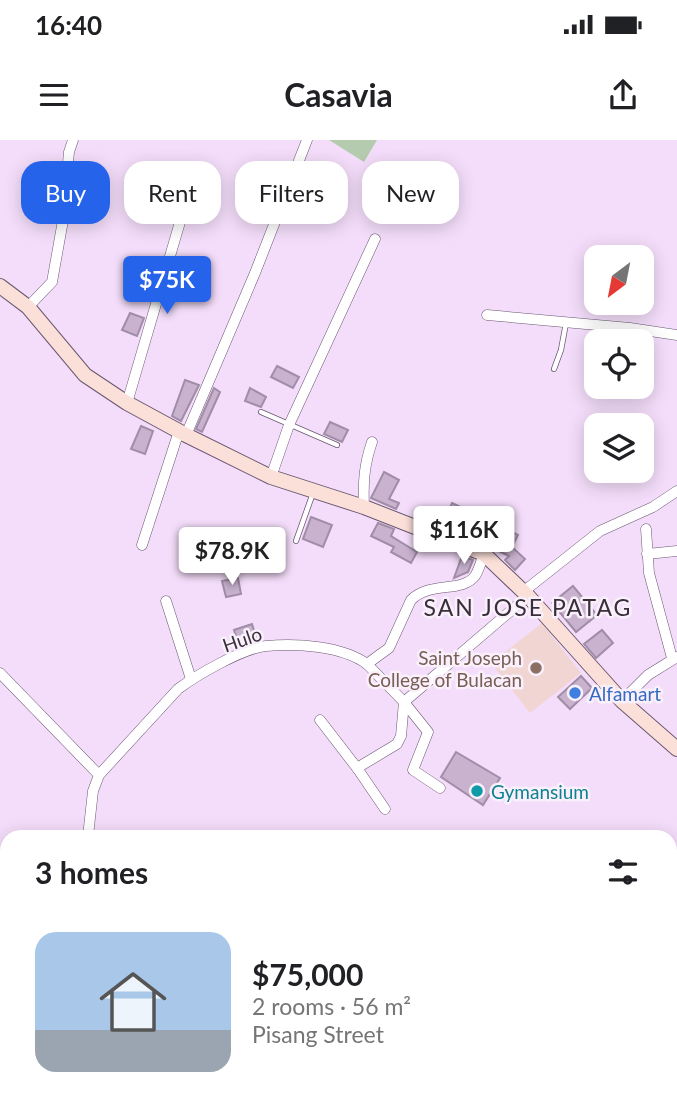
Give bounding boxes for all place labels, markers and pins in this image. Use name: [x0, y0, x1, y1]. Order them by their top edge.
pin: $75K: [126, 256, 208, 316]
pin: $116K: [415, 506, 513, 566]
pin: $78.9K: [175, 528, 289, 587]
place label: Saint Joseph College of Bulacan: [368, 646, 522, 691]
marker: Saint Joseph College of Bulacan: [528, 660, 544, 676]
place label: Alfamart: [589, 682, 661, 705]
marker: Alfamart: [567, 685, 583, 701]
place label: Gymansium: [491, 780, 589, 803]
marker: Gymansium: [469, 783, 485, 799]

